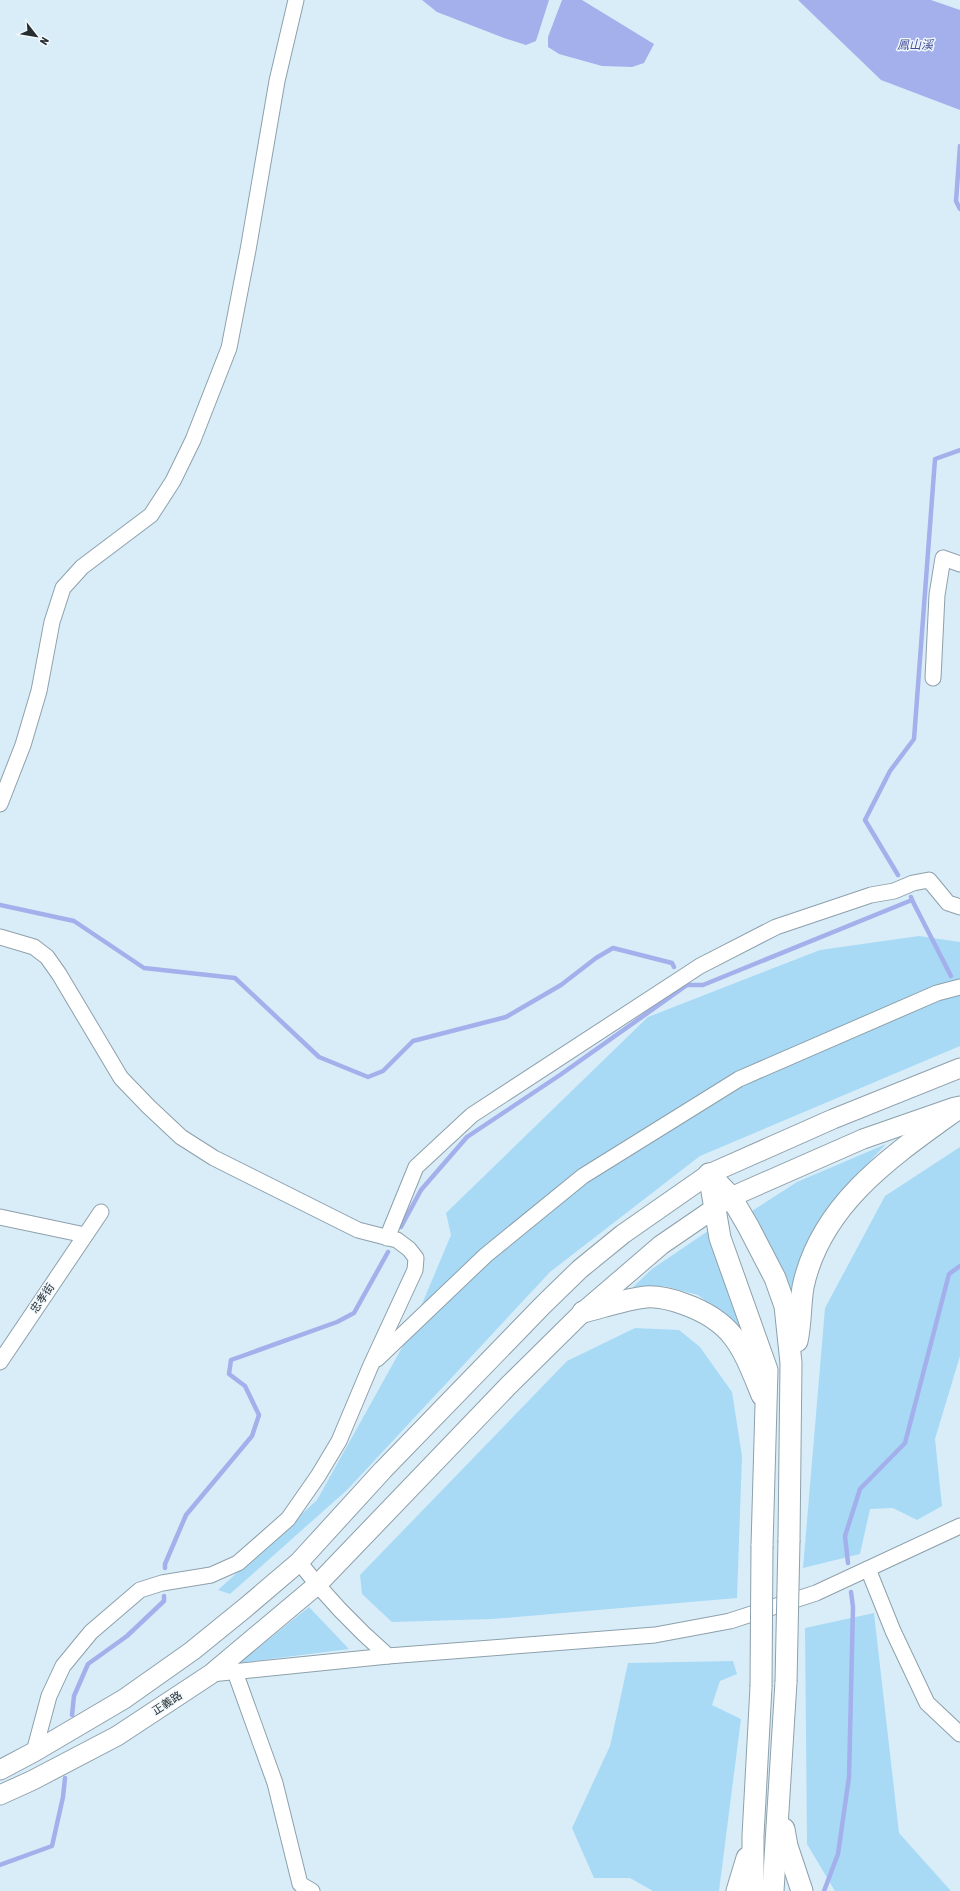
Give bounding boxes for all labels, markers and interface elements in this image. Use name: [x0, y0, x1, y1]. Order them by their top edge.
north arrow: [16, 16, 56, 56]
text: N: [38, 35, 51, 47]
water label: 鳳山溪: [897, 38, 935, 52]
street label: 忠孝街: [28, 1281, 56, 1315]
street label: 正義路: [150, 1689, 184, 1717]

